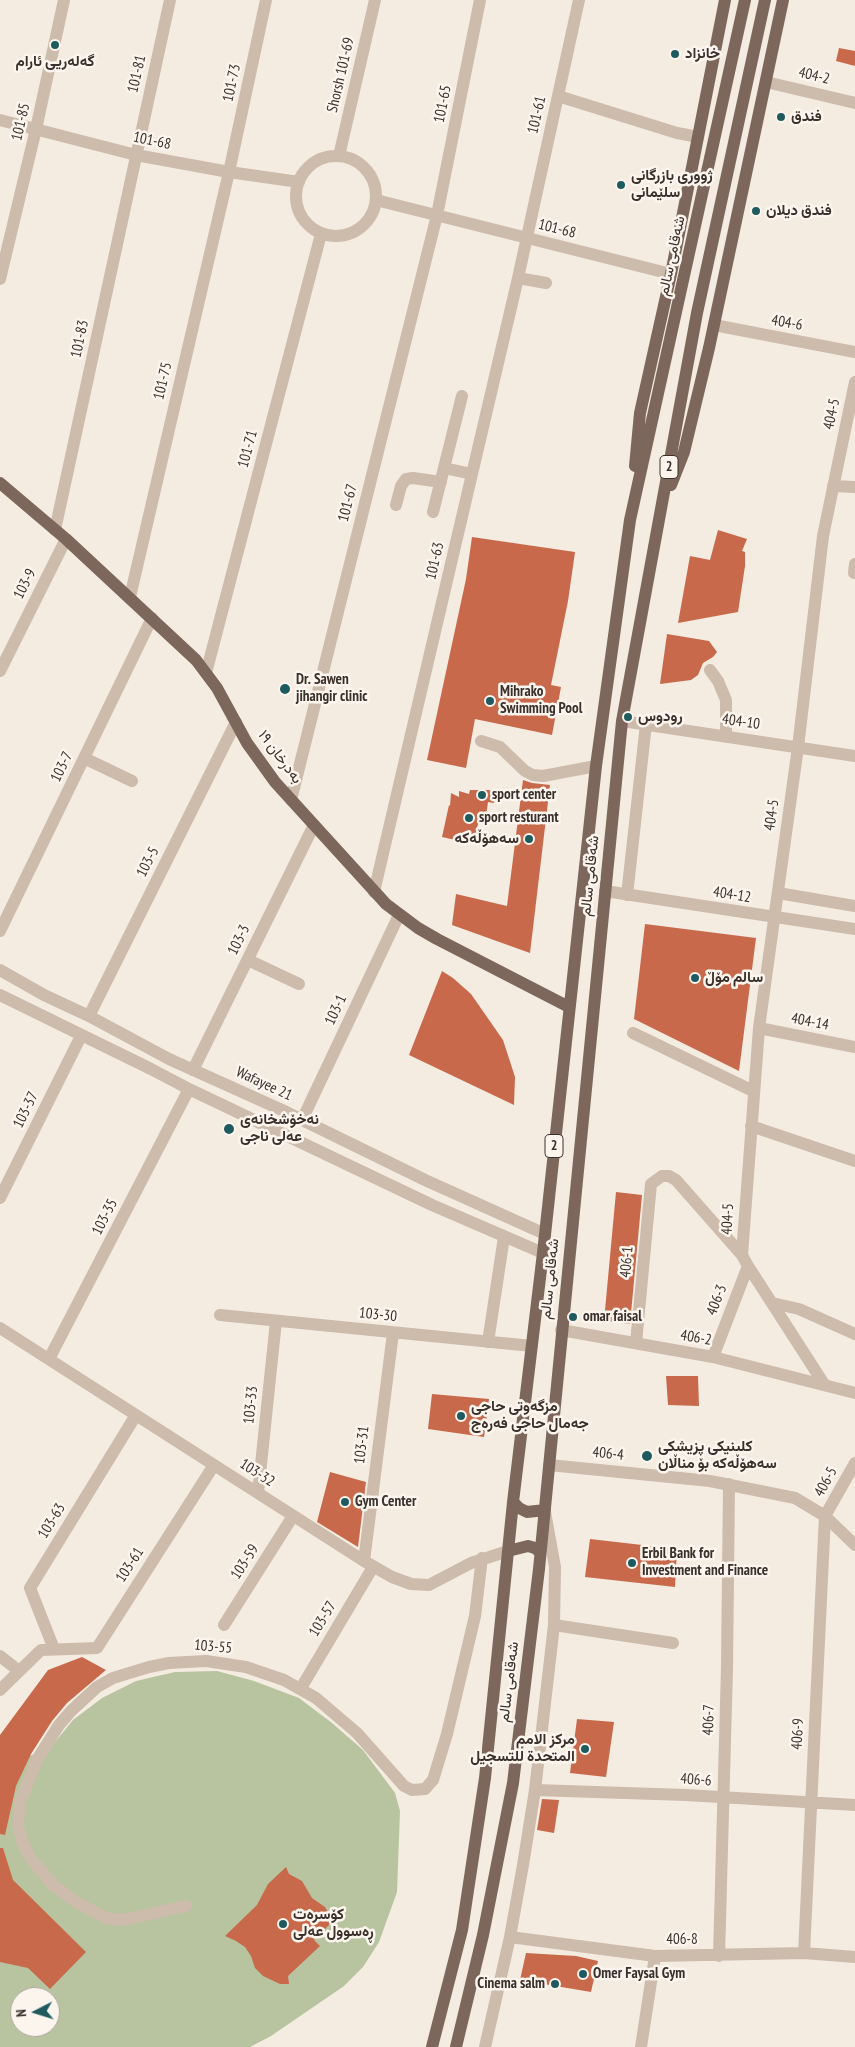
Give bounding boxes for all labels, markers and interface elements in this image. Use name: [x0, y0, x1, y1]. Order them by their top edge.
street label: Shorsh 101-69: [324, 36, 358, 114]
marker: گەلەریی ئارام: [49, 39, 61, 51]
place label: خانزاد: [685, 45, 720, 63]
marker: خانزاد: [669, 48, 681, 60]
place label: گەلەریی ئارام: [16, 53, 94, 71]
street label: 101-81: [124, 53, 150, 95]
street label: 101-73: [219, 62, 245, 104]
street label: 404-2: [797, 63, 831, 89]
street label: 101-65: [431, 84, 455, 124]
street label: 101-61: [524, 94, 550, 136]
street label: 101-85: [8, 101, 34, 143]
place label: فندق: [791, 108, 822, 126]
marker: فندق: [775, 111, 787, 123]
street label: 101-68: [131, 128, 173, 154]
place label: ژووری بازرگانی سلێمانی: [631, 167, 713, 202]
marker: ژووری بازرگانی سلێمانی: [615, 179, 627, 191]
place label: فندق ديلان: [766, 202, 832, 220]
marker: فندق ديلان: [750, 205, 762, 217]
street label: شەقامی سالم: [655, 214, 689, 298]
street label: 101-68: [536, 216, 578, 242]
street label: 404-6: [770, 311, 804, 335]
street label: 101-83: [67, 318, 93, 360]
street label: 101-75: [150, 360, 176, 402]
street label: 404-5: [820, 397, 844, 431]
street label: 101-71: [234, 428, 262, 470]
road number: 2: [660, 456, 678, 478]
street label: 101-67: [335, 482, 361, 524]
street label: 101-63: [422, 540, 448, 582]
street label: 103-9: [10, 566, 40, 602]
place label: Dr. Sawen jihangir clinic: [296, 671, 368, 706]
marker: Dr. Sawen jihangir clinic: [278, 682, 292, 696]
place label: Mihrako Swimming Pool: [500, 683, 582, 718]
marker: Mihrako Swimming Pool: [484, 695, 496, 707]
place label: رودوس: [638, 708, 683, 726]
street label: 404-10: [721, 710, 761, 734]
marker: رودوس: [622, 711, 634, 723]
street label: بەدرخان ١٩: [254, 727, 306, 787]
street label: 103-7: [47, 749, 77, 785]
place label: sport center: [492, 786, 556, 804]
marker: sport center: [476, 789, 488, 801]
street label: 404-5: [761, 798, 783, 832]
place label: sport resturant: [479, 809, 559, 827]
marker: sport resturant: [463, 812, 475, 824]
place label: سەهۆڵەکە: [454, 830, 519, 848]
marker: سەهۆڵەکە: [523, 833, 535, 845]
street label: شەقامی سالم: [577, 835, 603, 917]
street label: 103-5: [133, 844, 163, 880]
street label: 404-12: [712, 883, 752, 907]
street label: 103-3: [224, 922, 254, 958]
place label: سالم مۆڵ: [705, 969, 763, 987]
marker: سالم مۆڵ: [689, 972, 701, 984]
street label: 103-1: [321, 992, 351, 1028]
street label: 404-14: [790, 1010, 830, 1034]
street label: Wafayee 21: [233, 1063, 295, 1105]
street label: 103-37: [10, 1089, 42, 1131]
place label: نەخۆشخانەی عەلی ناجی: [240, 1111, 319, 1146]
marker: نەخۆشخانەی عەلی ناجی: [222, 1122, 236, 1136]
road number: 2: [545, 1134, 563, 1158]
street label: 103-35: [88, 1196, 122, 1238]
street label: 404-5: [718, 1203, 738, 1235]
street label: شەقامی سالم: [537, 1238, 563, 1320]
street label: 406-1: [617, 1246, 637, 1278]
street label: 406-3: [703, 1282, 731, 1318]
street label: 103-30: [358, 1304, 398, 1326]
place label: omar faisal: [583, 1308, 642, 1326]
marker: omar faisal: [567, 1311, 579, 1323]
street label: 406-2: [679, 1326, 713, 1350]
street label: 103-33: [240, 1385, 262, 1425]
place label: مزگه‌وتی حاجی جەمال حاجی فەرەج: [471, 1398, 589, 1433]
marker: مزگه‌وتی حاجی جەمال حاجی فەرەج: [455, 1410, 467, 1422]
street label: 103-31: [351, 1425, 373, 1465]
place label: کلینیکی پزیشکی سەهۆڵەکە بۆ مناڵان: [658, 1438, 777, 1473]
street label: 406-4: [591, 1443, 625, 1465]
marker: کلینیکی پزیشکی سەهۆڵەکە بۆ مناڵان: [640, 1449, 654, 1463]
street label: 103-32: [236, 1455, 278, 1491]
street label: 406-5: [811, 1464, 841, 1500]
place label: Gym Center: [355, 1493, 416, 1511]
marker: Gym Center: [339, 1496, 351, 1508]
street label: 103-63: [34, 1500, 70, 1542]
street label: 103-59: [227, 1541, 263, 1583]
street label: 103-61: [112, 1544, 148, 1586]
place label: Erbil Bank for Investment and Finance: [642, 1545, 768, 1580]
marker: Erbil Bank for Investment and Finance: [626, 1557, 638, 1569]
street label: 103-57: [305, 1598, 341, 1640]
street label: 103-55: [193, 1636, 233, 1658]
street label: شەقامی سالم: [495, 1641, 523, 1723]
street label: 406-7: [699, 1704, 719, 1736]
street label: 406-9: [788, 1718, 808, 1750]
place label: مركز الامم المتحدة للتسجيل: [470, 1731, 575, 1766]
marker: مركز الامم المتحدة للتسجيل: [579, 1743, 591, 1755]
street label: 406-6: [680, 1770, 712, 1790]
place label: کۆسرەت ڕەسوول عەلی: [293, 1906, 374, 1941]
marker: کۆسرەت ڕەسوول عەلی: [277, 1918, 289, 1930]
street label: 406-8: [666, 1931, 698, 1949]
place label: Omer Faysal Gym: [593, 1965, 685, 1983]
marker: Omer Faysal Gym: [577, 1968, 589, 1980]
place label: Cinema salm: [477, 1975, 545, 1993]
marker: Cinema salm: [549, 1978, 561, 1990]
north arrow: [10, 1987, 60, 2037]
text: N: [12, 2009, 30, 2018]

